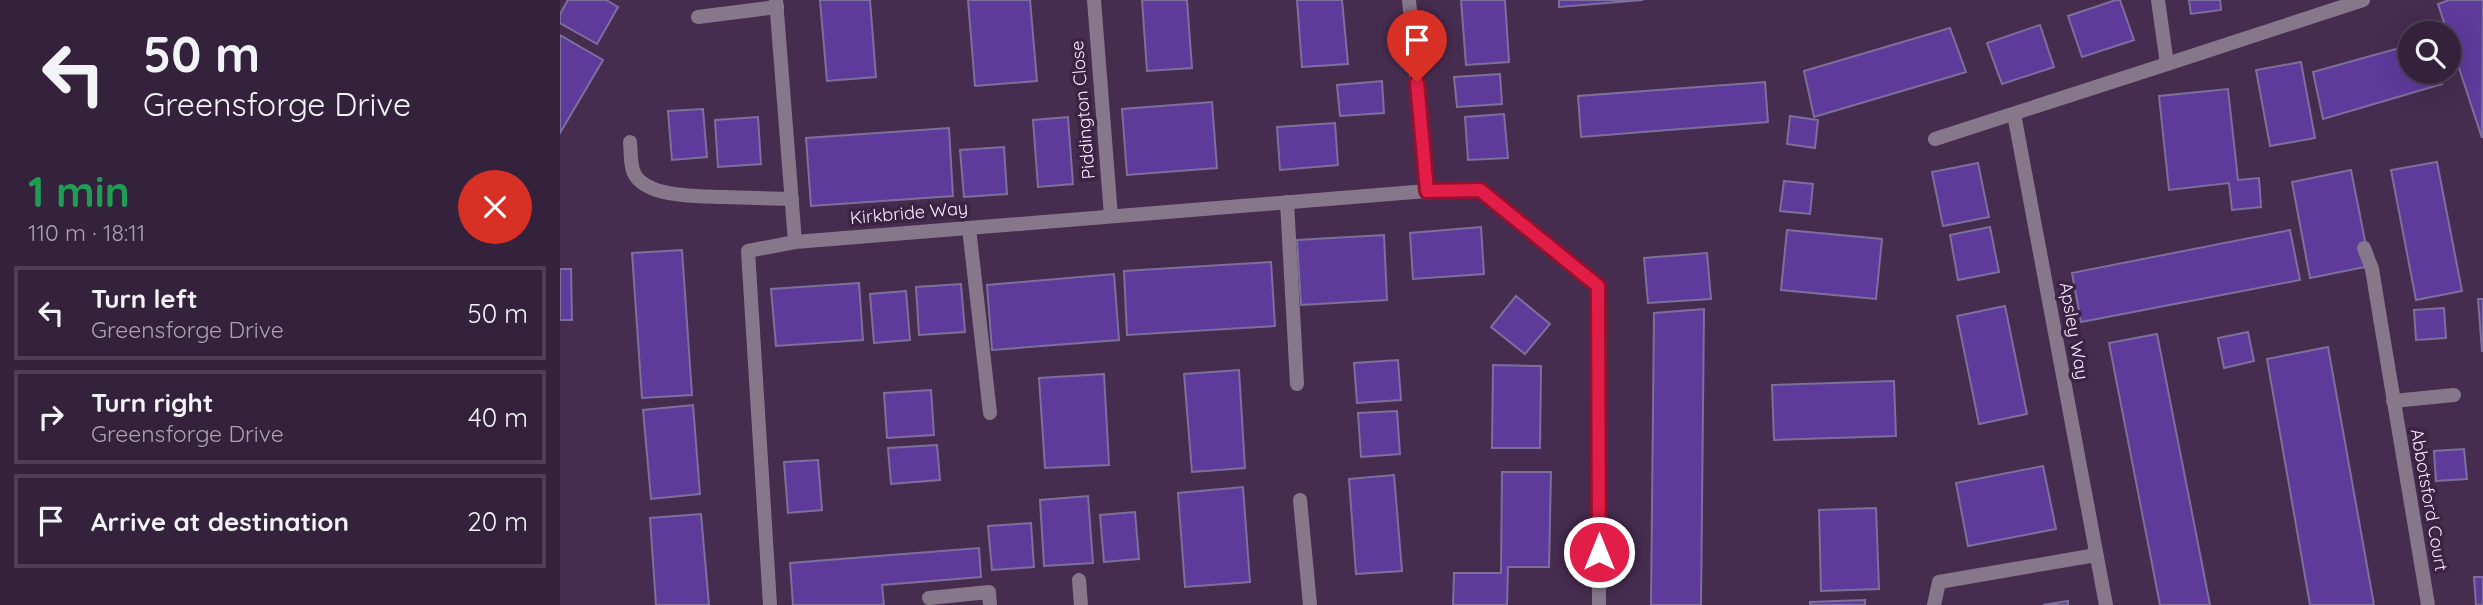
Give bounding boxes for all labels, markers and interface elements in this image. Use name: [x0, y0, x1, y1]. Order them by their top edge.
pin: [1387, 10, 1447, 82]
icon: arrive: [1398, 21, 1436, 59]
map controls: [2398, 21, 2461, 84]
button: search: [2398, 21, 2461, 84]
text: 50 m: [143, 23, 260, 84]
icon: left: [28, 28, 119, 119]
street label: Piddington Close: [1065, 40, 1100, 180]
text: Greensforge Drive: [143, 84, 411, 124]
text: 1 min: [28, 165, 130, 218]
button: close: [458, 170, 532, 244]
street label: Kirkbride Way: [849, 196, 969, 229]
text: 110 m · 18:11: [28, 218, 145, 247]
street label: Apsley Way: [2055, 280, 2094, 381]
text: Turn left: [91, 282, 198, 315]
icon: left: [32, 294, 70, 332]
text: 50 m: [468, 297, 528, 330]
text: Greensforge Drive: [91, 315, 284, 344]
text: Turn right: [91, 386, 213, 419]
icon: right: [32, 398, 70, 436]
text: 40 m: [468, 401, 528, 434]
text: Greensforge Drive: [91, 419, 284, 448]
street label: Abbotsford Court: [2406, 427, 2453, 573]
icon: arrive: [32, 502, 70, 540]
text: Arrive at destination: [91, 505, 349, 538]
text: 20 m: [467, 505, 528, 538]
position arrow: [1562, 515, 1636, 589]

